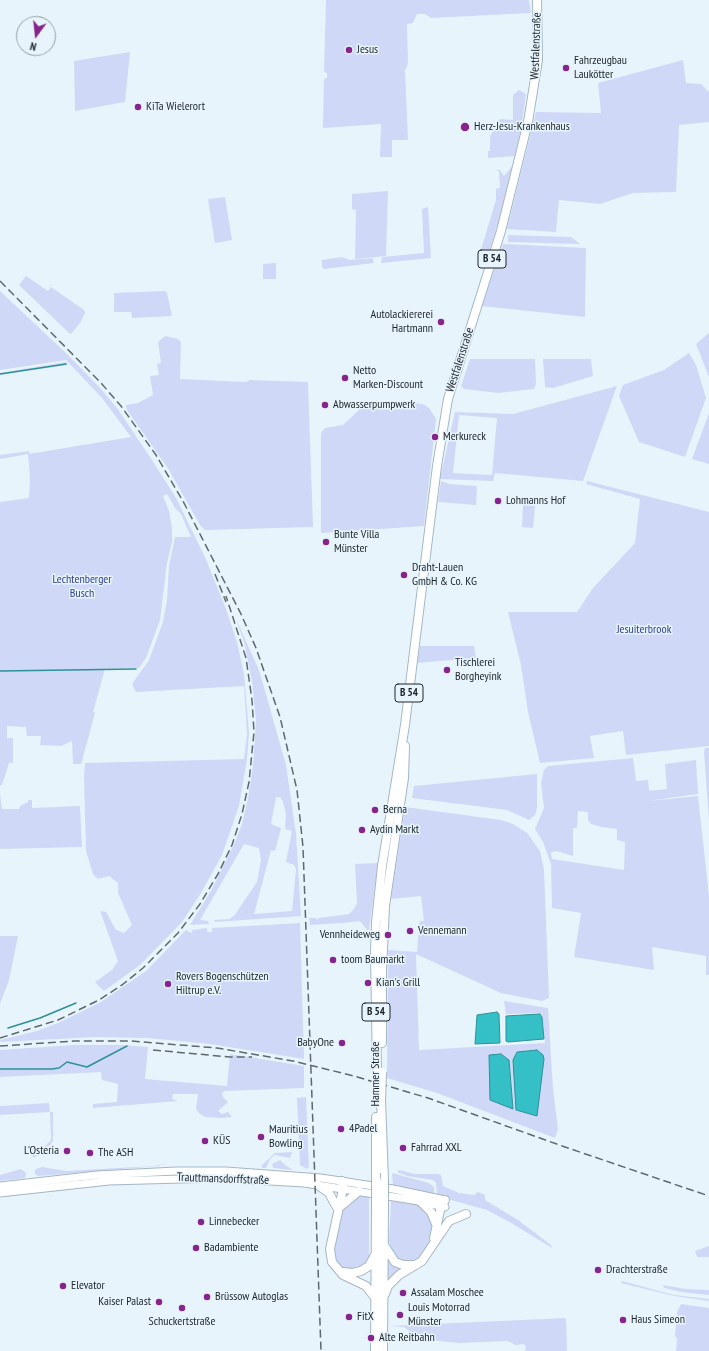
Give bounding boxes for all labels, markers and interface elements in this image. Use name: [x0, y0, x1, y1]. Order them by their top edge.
street label: Westfalenstraße: [528, 12, 544, 80]
north arrow: [16, 16, 56, 56]
text: N: [28, 39, 38, 54]
place label: Jesus: [357, 43, 378, 57]
marker: Jesus: [344, 45, 354, 55]
place label: Fahrzeugbau Laukötter: [574, 54, 627, 82]
marker: Fahrzeugbau Laukötter: [561, 63, 571, 73]
place label: KiTa Wielerort: [146, 100, 205, 114]
marker: KiTa Wielerort: [133, 102, 143, 112]
place label: Herz-Jesu-Krankenhaus: [474, 120, 570, 134]
marker: Herz-Jesu-Krankenhaus: [459, 121, 471, 133]
road number: B 54: [478, 250, 506, 268]
place label: Autolackiererei Hartmann: [371, 308, 433, 336]
marker: Autolackiererei Hartmann: [436, 317, 446, 327]
street label: Westfalenstraße: [443, 326, 477, 394]
place label: Netto Marken-Discount: [353, 364, 423, 392]
marker: Netto Marken-Discount: [340, 373, 350, 383]
place label: Abwasserpumpwerk: [333, 398, 415, 412]
marker: Abwasserpumpwerk: [320, 400, 330, 410]
place label: Merkureck: [443, 430, 486, 444]
marker: Merkureck: [430, 432, 440, 442]
place label: Lohmanns Hof: [506, 494, 565, 508]
marker: Lohmanns Hof: [493, 496, 503, 506]
place label: Bunte Villa Münster: [334, 528, 379, 556]
marker: Bunte Villa Münster: [321, 537, 331, 547]
place label: Draht-Lauen GmbH & Co. KG: [412, 561, 477, 589]
marker: Draht-Lauen GmbH & Co. KG: [399, 570, 409, 580]
park label: Lechtenberger Busch: [52, 573, 112, 601]
park label: Jesuiterbrook: [617, 623, 671, 637]
place label: Tischlerei Borgheyink: [455, 656, 501, 684]
marker: Tischlerei Borgheyink: [442, 665, 452, 675]
road number: B 54: [395, 684, 423, 702]
place label: Berna: [383, 803, 407, 817]
marker: Berna: [370, 805, 380, 815]
place label: Aydin Markt: [370, 823, 419, 837]
marker: Aydin Markt: [357, 825, 367, 835]
place label: Vennemann: [418, 924, 467, 938]
marker: Vennemann: [405, 926, 415, 936]
place label: Vennheideweg: [320, 928, 380, 942]
marker: Vennheideweg: [383, 930, 393, 940]
place label: toom Baumarkt: [341, 953, 404, 967]
marker: toom Baumarkt: [328, 955, 338, 965]
place label: Rovers Bogenschützen Hiltrup e.V.: [176, 970, 269, 998]
place label: Kian's Grill: [376, 976, 420, 990]
marker: Kian's Grill: [363, 978, 373, 988]
marker: Rovers Bogenschützen Hiltrup e.V.: [163, 979, 173, 989]
road number: B 54: [362, 1003, 390, 1021]
place label: BabyOne: [297, 1036, 334, 1050]
marker: BabyOne: [337, 1038, 347, 1048]
street label: Hammer Straße: [369, 1042, 383, 1106]
place label: 4Padel: [349, 1122, 377, 1136]
place label: Mauritius Bowling: [269, 1123, 308, 1151]
marker: 4Padel: [336, 1124, 346, 1134]
marker: Mauritius Bowling: [256, 1132, 266, 1142]
place label: KÜS: [213, 1134, 230, 1148]
marker: KÜS: [200, 1136, 210, 1146]
place label: Fahrrad XXL: [411, 1141, 462, 1155]
marker: Fahrrad XXL: [398, 1143, 408, 1153]
place label: L'Osteria: [24, 1144, 59, 1158]
marker: L'Osteria: [62, 1146, 72, 1156]
place label: The ASH: [98, 1146, 133, 1160]
marker: The ASH: [85, 1148, 95, 1158]
street label: Trauttmansdorffstraße: [177, 1170, 269, 1188]
place label: Linnebecker: [209, 1215, 259, 1229]
marker: Linnebecker: [196, 1217, 206, 1227]
place label: Badambiente: [204, 1241, 258, 1255]
marker: Badambiente: [191, 1243, 201, 1253]
place label: Drachterstraße: [606, 1263, 668, 1277]
marker: Drachterstraße: [593, 1265, 603, 1275]
place label: Elevator: [71, 1279, 105, 1293]
marker: Elevator: [58, 1281, 68, 1291]
place label: Assalam Moschee: [411, 1286, 484, 1300]
marker: Assalam Moschee: [398, 1288, 408, 1298]
place label: Brüssow Autoglas: [215, 1290, 288, 1304]
marker: Brüssow Autoglas: [202, 1292, 212, 1302]
place label: Kaiser Palast: [98, 1295, 151, 1309]
marker: Kaiser Palast: [154, 1297, 164, 1307]
place label: Louis Motorrad Münster: [408, 1301, 470, 1329]
marker: Schuckertstraße: [177, 1303, 187, 1313]
place label: FitX: [357, 1310, 374, 1324]
marker: Louis Motorrad Münster: [395, 1310, 405, 1320]
marker: FitX: [344, 1312, 354, 1322]
place label: Haus Simeon: [631, 1313, 685, 1327]
place label: Schuckertstraße: [149, 1315, 215, 1329]
marker: Haus Simeon: [618, 1315, 628, 1325]
place label: Alte Reitbahn: [379, 1331, 435, 1345]
marker: Alte Reitbahn: [366, 1333, 376, 1343]

